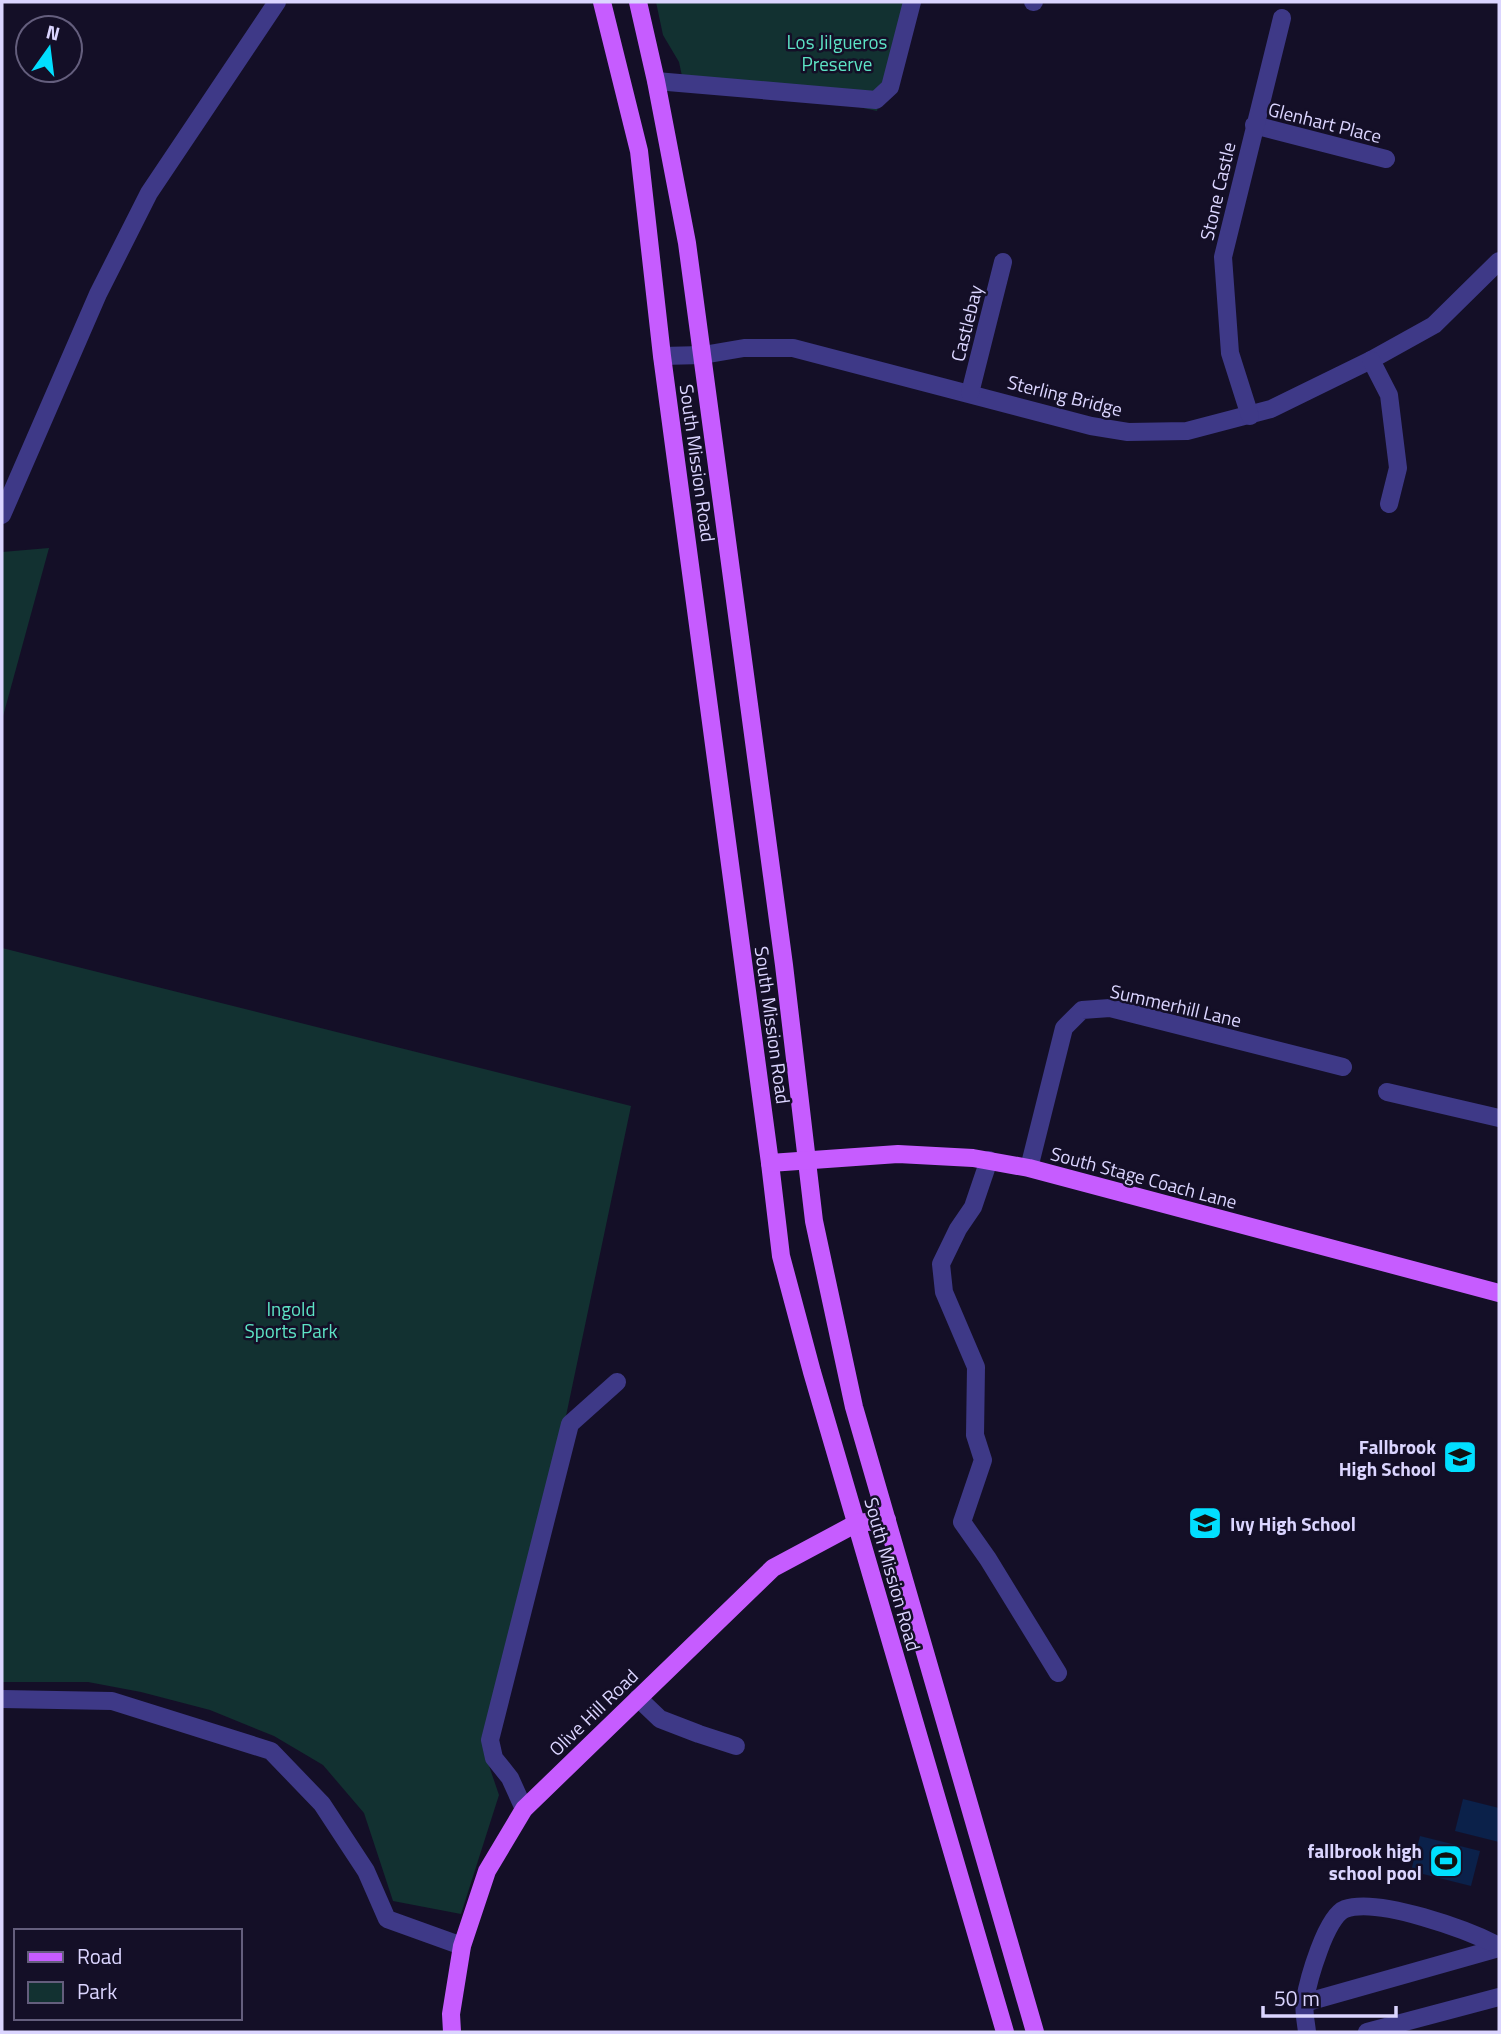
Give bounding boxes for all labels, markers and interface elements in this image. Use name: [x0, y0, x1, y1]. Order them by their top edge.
north arrow: [14, 14, 84, 84]
text: N: [43, 16, 63, 48]
park label: Los Jilgueros Preserve: [787, 27, 888, 78]
street label: Glenhart Place: [1265, 94, 1385, 150]
street label: Stone Castle: [1192, 139, 1242, 243]
street label: Castlebay: [943, 282, 989, 364]
street label: Sterling Bridge: [1004, 367, 1126, 423]
street label: South Mission Road: [673, 382, 723, 544]
street label: South Mission Road: [748, 944, 798, 1106]
street label: Summerhill Lane: [1107, 976, 1245, 1034]
street label: South Stage Coach Lane: [1047, 1138, 1241, 1216]
park label: Ingold Sports Park: [245, 1294, 337, 1345]
place label: Fallbrook High School: [1339, 1432, 1436, 1483]
school or university icon: Fallbrook High School: [1441, 1438, 1479, 1476]
street label: South Mission Road: [857, 1494, 929, 1654]
school or university icon: Ivy High School: [1186, 1504, 1224, 1542]
place label: Ivy High School: [1230, 1509, 1356, 1538]
street label: Olive Hill Road: [542, 1662, 644, 1762]
place label: fallbrook high school pool: [1308, 1836, 1422, 1887]
sports icon: fallbrook high school pool: [1427, 1842, 1465, 1880]
legend: [14, 1929, 242, 2020]
text: Road: [77, 1940, 122, 1972]
scale bar: [1263, 1974, 1396, 2018]
text: Park: [77, 1975, 117, 2007]
text: 50 m: [1274, 1982, 1320, 2014]

